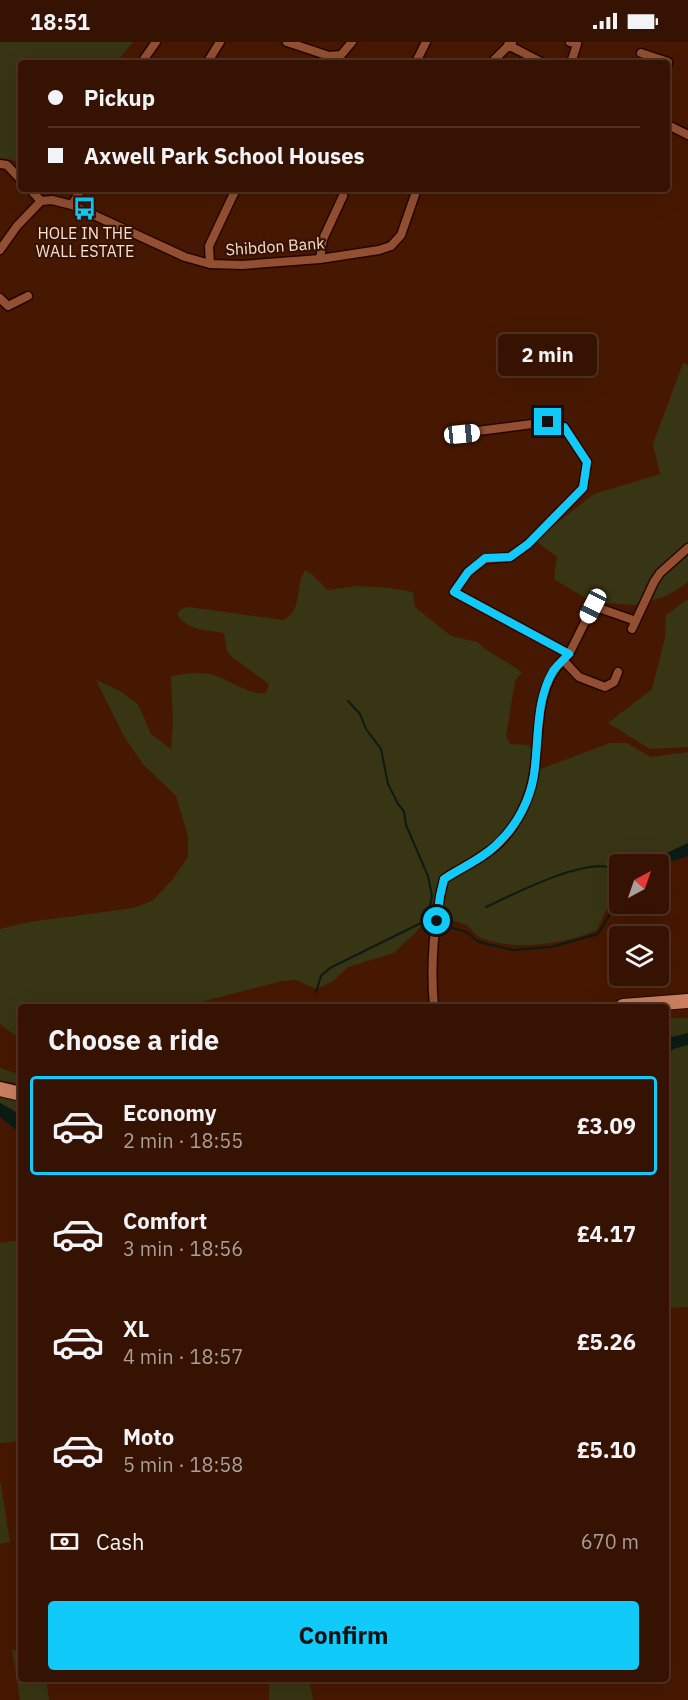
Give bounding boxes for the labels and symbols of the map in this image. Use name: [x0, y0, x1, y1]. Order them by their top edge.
bus stop icon: HOLE IN THE WALL ESTATE: [72, 195, 98, 221]
place label: HOLE IN THE WALL ESTATE: [36, 223, 134, 261]
street label: Shibdon Bank: [225, 233, 326, 259]
callout: 2 min: [498, 335, 598, 377]
route end: [534, 408, 561, 435]
car: [443, 423, 481, 445]
car: [577, 586, 609, 626]
north arrow: [609, 854, 669, 914]
route start: [423, 907, 450, 934]

